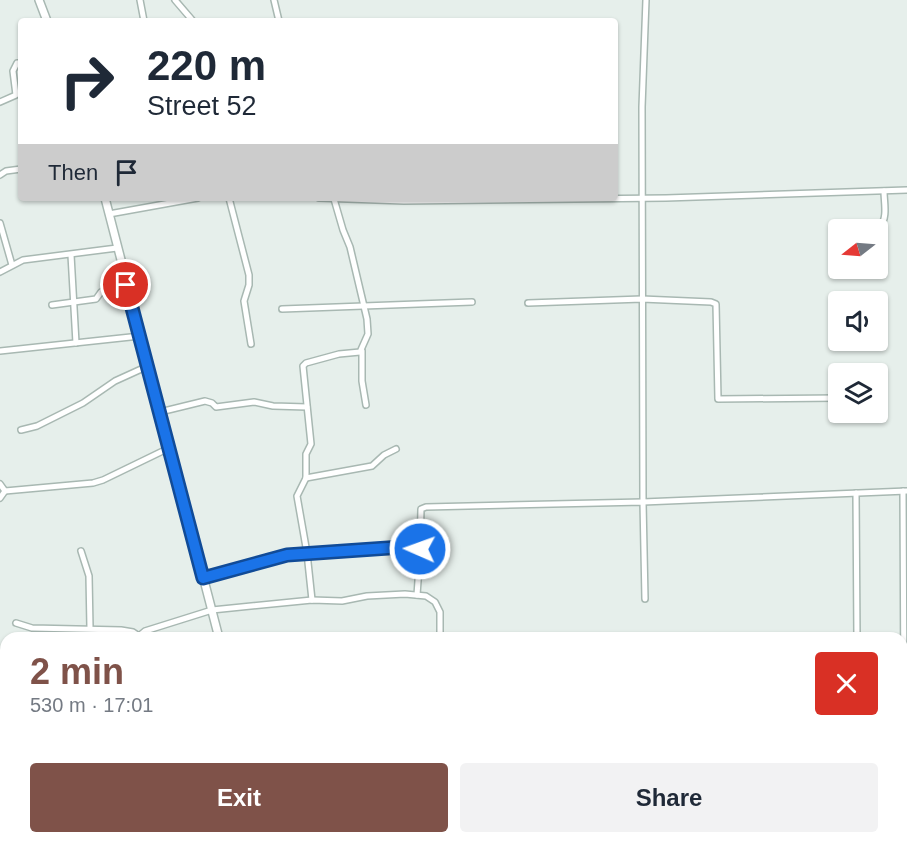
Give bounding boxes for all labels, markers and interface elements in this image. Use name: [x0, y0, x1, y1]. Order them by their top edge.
icon: right: [48, 42, 126, 120]
text: 220 m: [147, 42, 266, 89]
text: Street 52: [147, 91, 257, 121]
icon: arrive: [110, 156, 143, 189]
text: Then: [48, 160, 98, 185]
north arrow: [828, 219, 888, 279]
map controls: [828, 219, 888, 423]
pin: [100, 259, 151, 310]
icon: arrive: [109, 268, 142, 301]
button: sound: [828, 291, 888, 351]
button: layers: [828, 363, 888, 423]
position arrow: [388, 517, 452, 581]
text: 2 min: [30, 651, 124, 692]
button: close: [815, 652, 878, 715]
text: 530 m · 17:01: [30, 694, 153, 716]
button: Exit: [30, 763, 448, 832]
button: Share: [460, 763, 878, 832]

